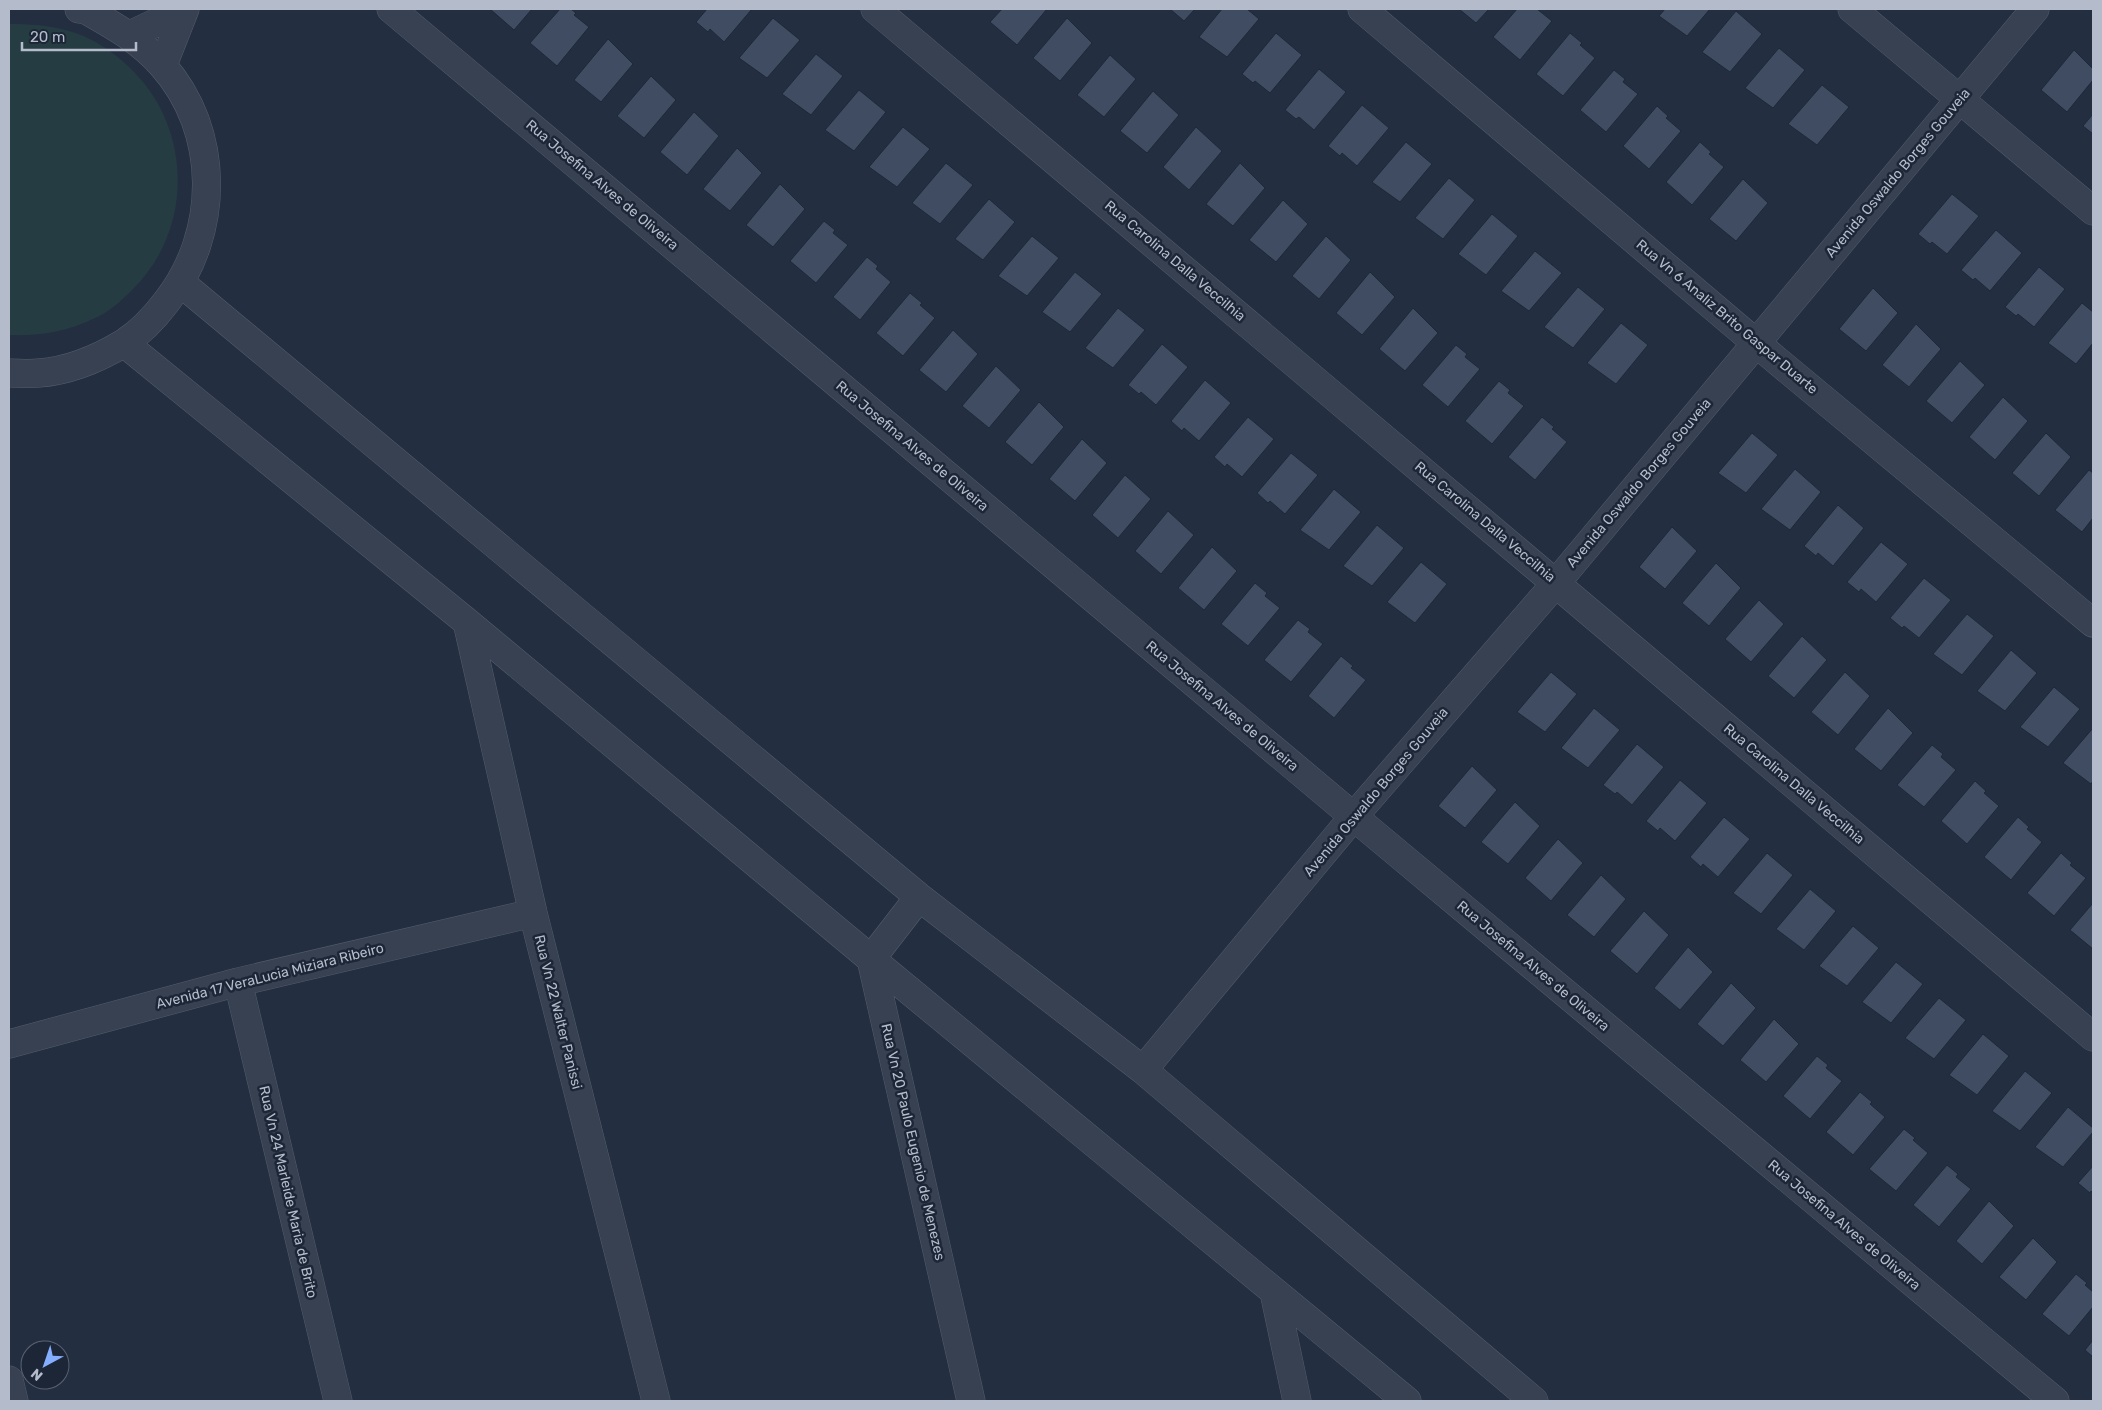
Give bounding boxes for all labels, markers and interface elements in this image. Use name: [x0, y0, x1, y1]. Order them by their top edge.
scale bar: [22, 20, 136, 52]
text: 20 m: [30, 28, 65, 46]
street label: Avenida Oswaldo Borges Gouveia: [1822, 85, 1974, 261]
street label: Rua Josefina Alves de Oliveira: [522, 116, 682, 254]
street label: Rua Carolina Dalla Veccilhia: [1101, 197, 1249, 325]
street label: Rua Vn 6 Analiz Brito Gaspar Duarte: [1633, 236, 1821, 398]
street label: Rua Josefina Alves de Oliveira: [832, 377, 992, 515]
street label: Avenida Oswaldo Borges Gouveia: [1563, 395, 1715, 571]
street label: Rua Carolina Dalla Veccilhia: [1411, 458, 1559, 586]
street label: Rua Josefina Alves de Oliveira: [1142, 637, 1302, 775]
street label: Avenida Oswaldo Borges Gouveia: [1300, 704, 1452, 880]
street label: Rua Carolina Dalla Veccilhia: [1720, 720, 1868, 848]
street label: Rua Josefina Alves de Oliveira: [1453, 897, 1613, 1035]
street label: Rua Vn 22 Walter Panissi: [531, 933, 585, 1091]
street label: Avenida 17 VeraLucia Miziara Ribeiro: [154, 939, 386, 1013]
street label: Rua Vn 20 Paulo Eugenio de Menezes: [877, 1022, 949, 1262]
street label: Rua Vn 24 Marleide Maria de Brito: [255, 1084, 321, 1300]
street label: Rua Josefina Alves de Oliveira: [1764, 1156, 1924, 1294]
north arrow: [20, 1340, 70, 1390]
text: N: [28, 1365, 46, 1384]

